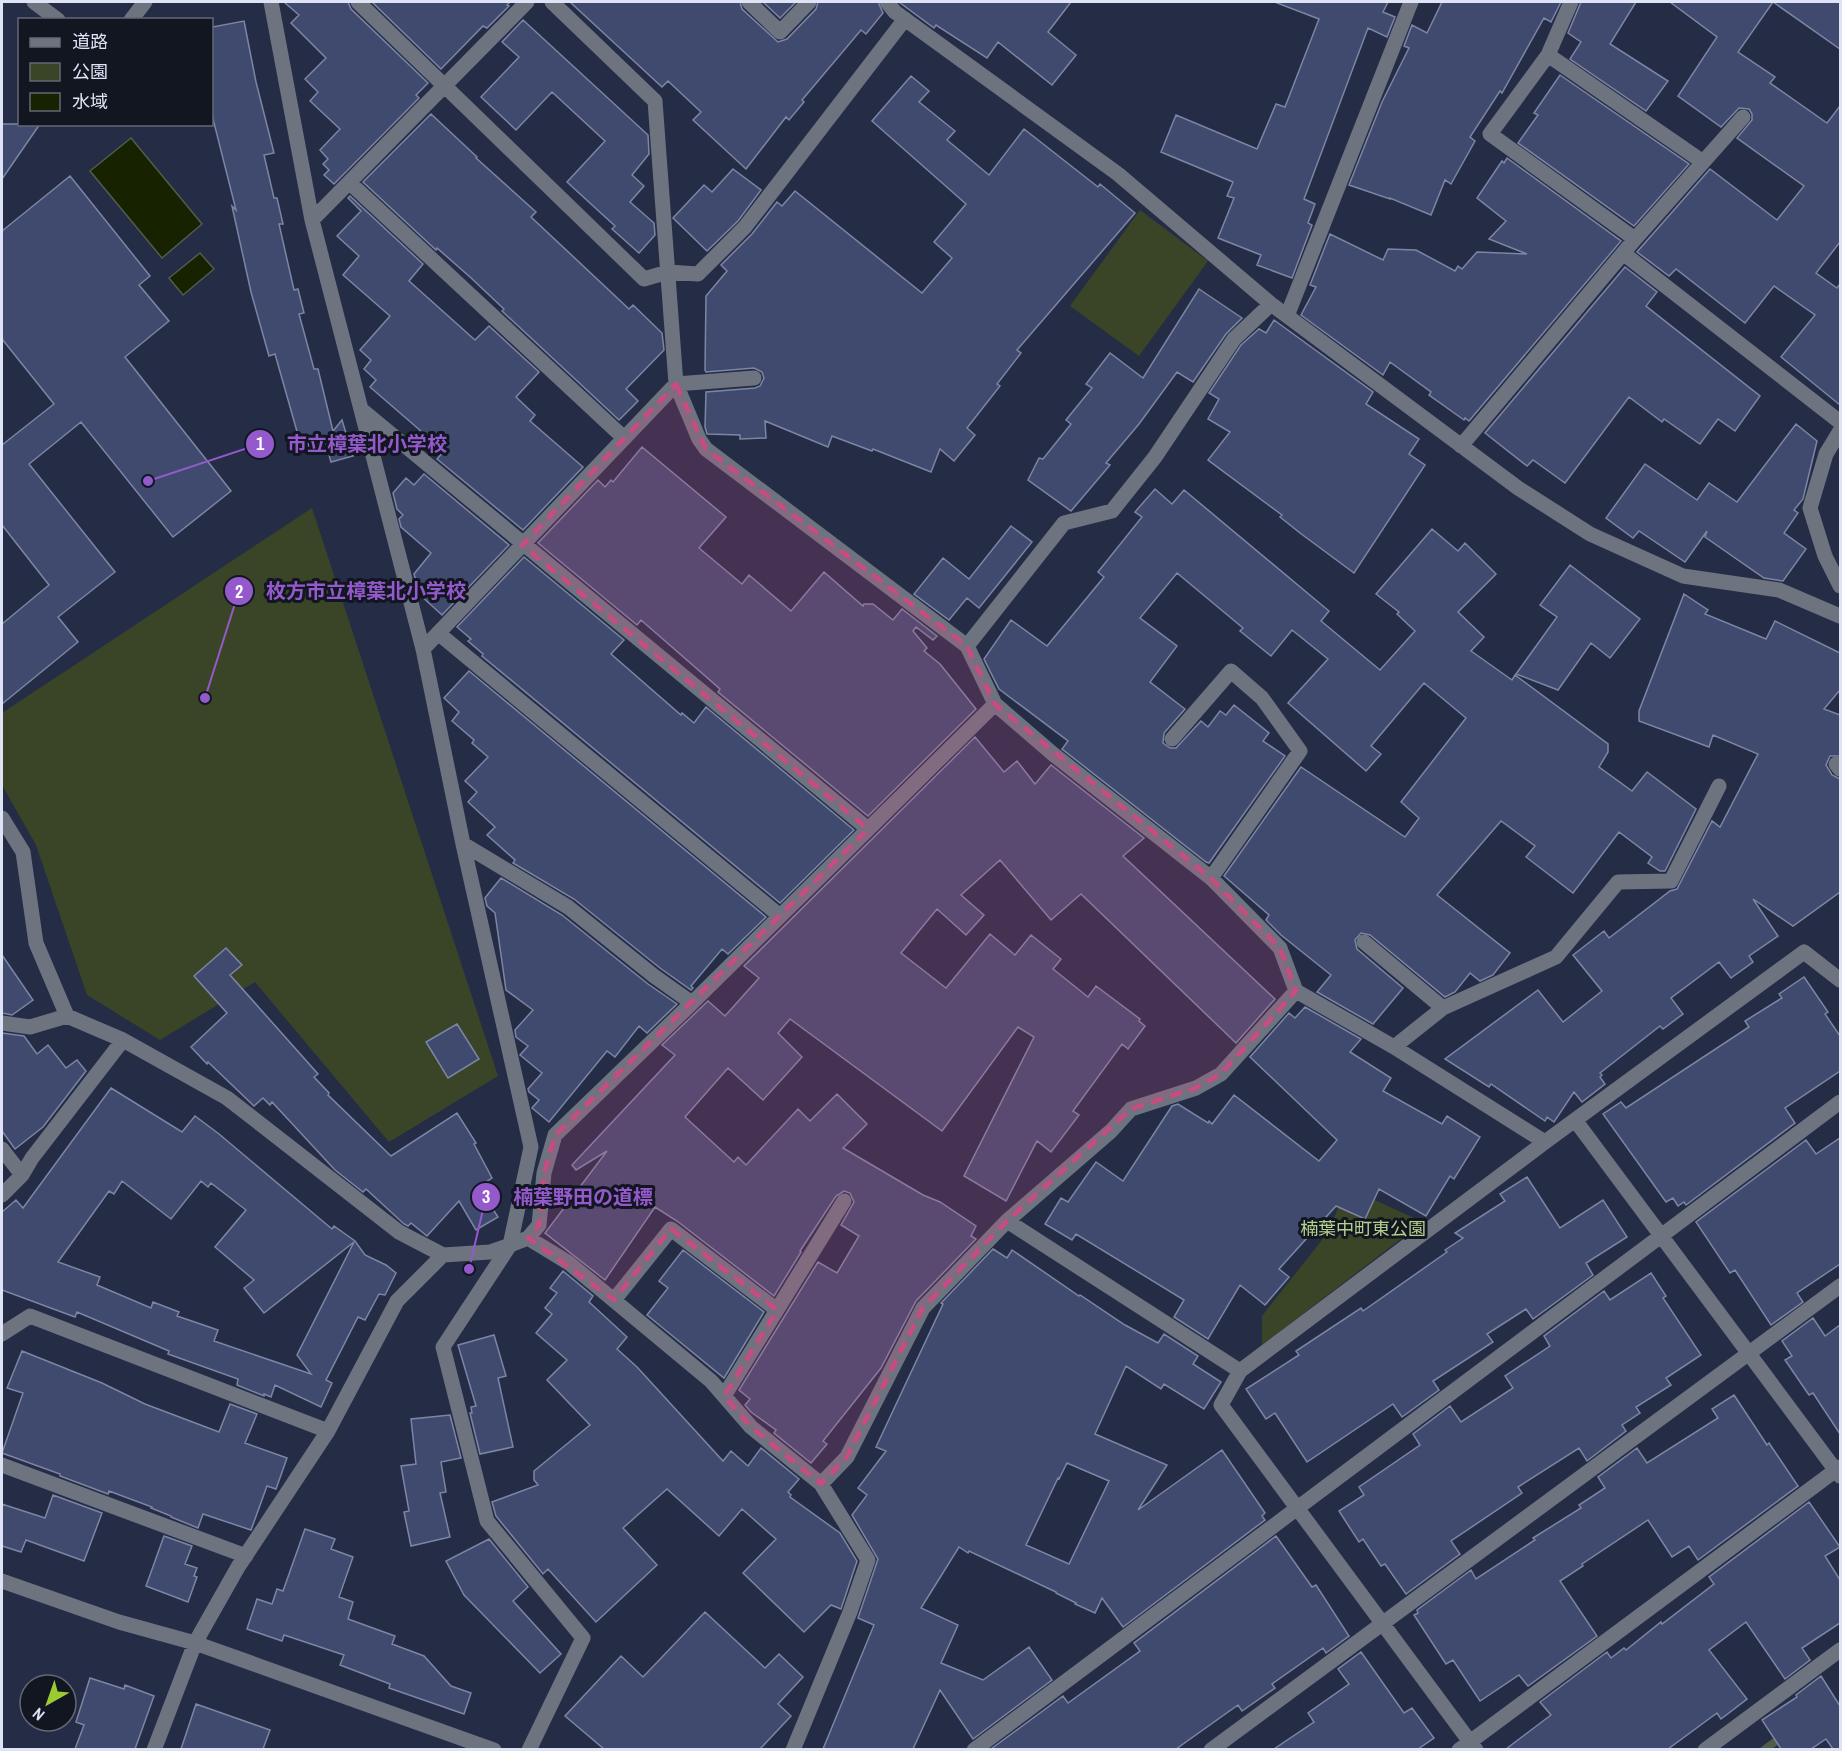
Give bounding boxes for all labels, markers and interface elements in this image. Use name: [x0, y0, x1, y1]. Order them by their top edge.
legend: [18, 18, 213, 126]
text: 道路: [72, 29, 108, 54]
text: 公園: [72, 59, 108, 84]
text: 水域: [72, 89, 108, 114]
callout: 市立樟葉北小学校: [245, 425, 459, 463]
text: 市立樟葉北小学校: [287, 430, 447, 457]
text: 1: [256, 431, 265, 456]
callout: 枚方市立樟葉北小学校: [224, 572, 478, 610]
text: 枚方市立樟葉北小学校: [266, 577, 466, 604]
text: 2: [235, 579, 243, 604]
callout: 楠葉野田の道標: [471, 1178, 665, 1216]
text: 楠葉野田の道標: [513, 1183, 653, 1210]
text: 3: [482, 1184, 490, 1209]
park label: 楠葉中町東公園: [1300, 1216, 1426, 1241]
north arrow: [18, 1673, 78, 1733]
text: N: [28, 1703, 49, 1726]

